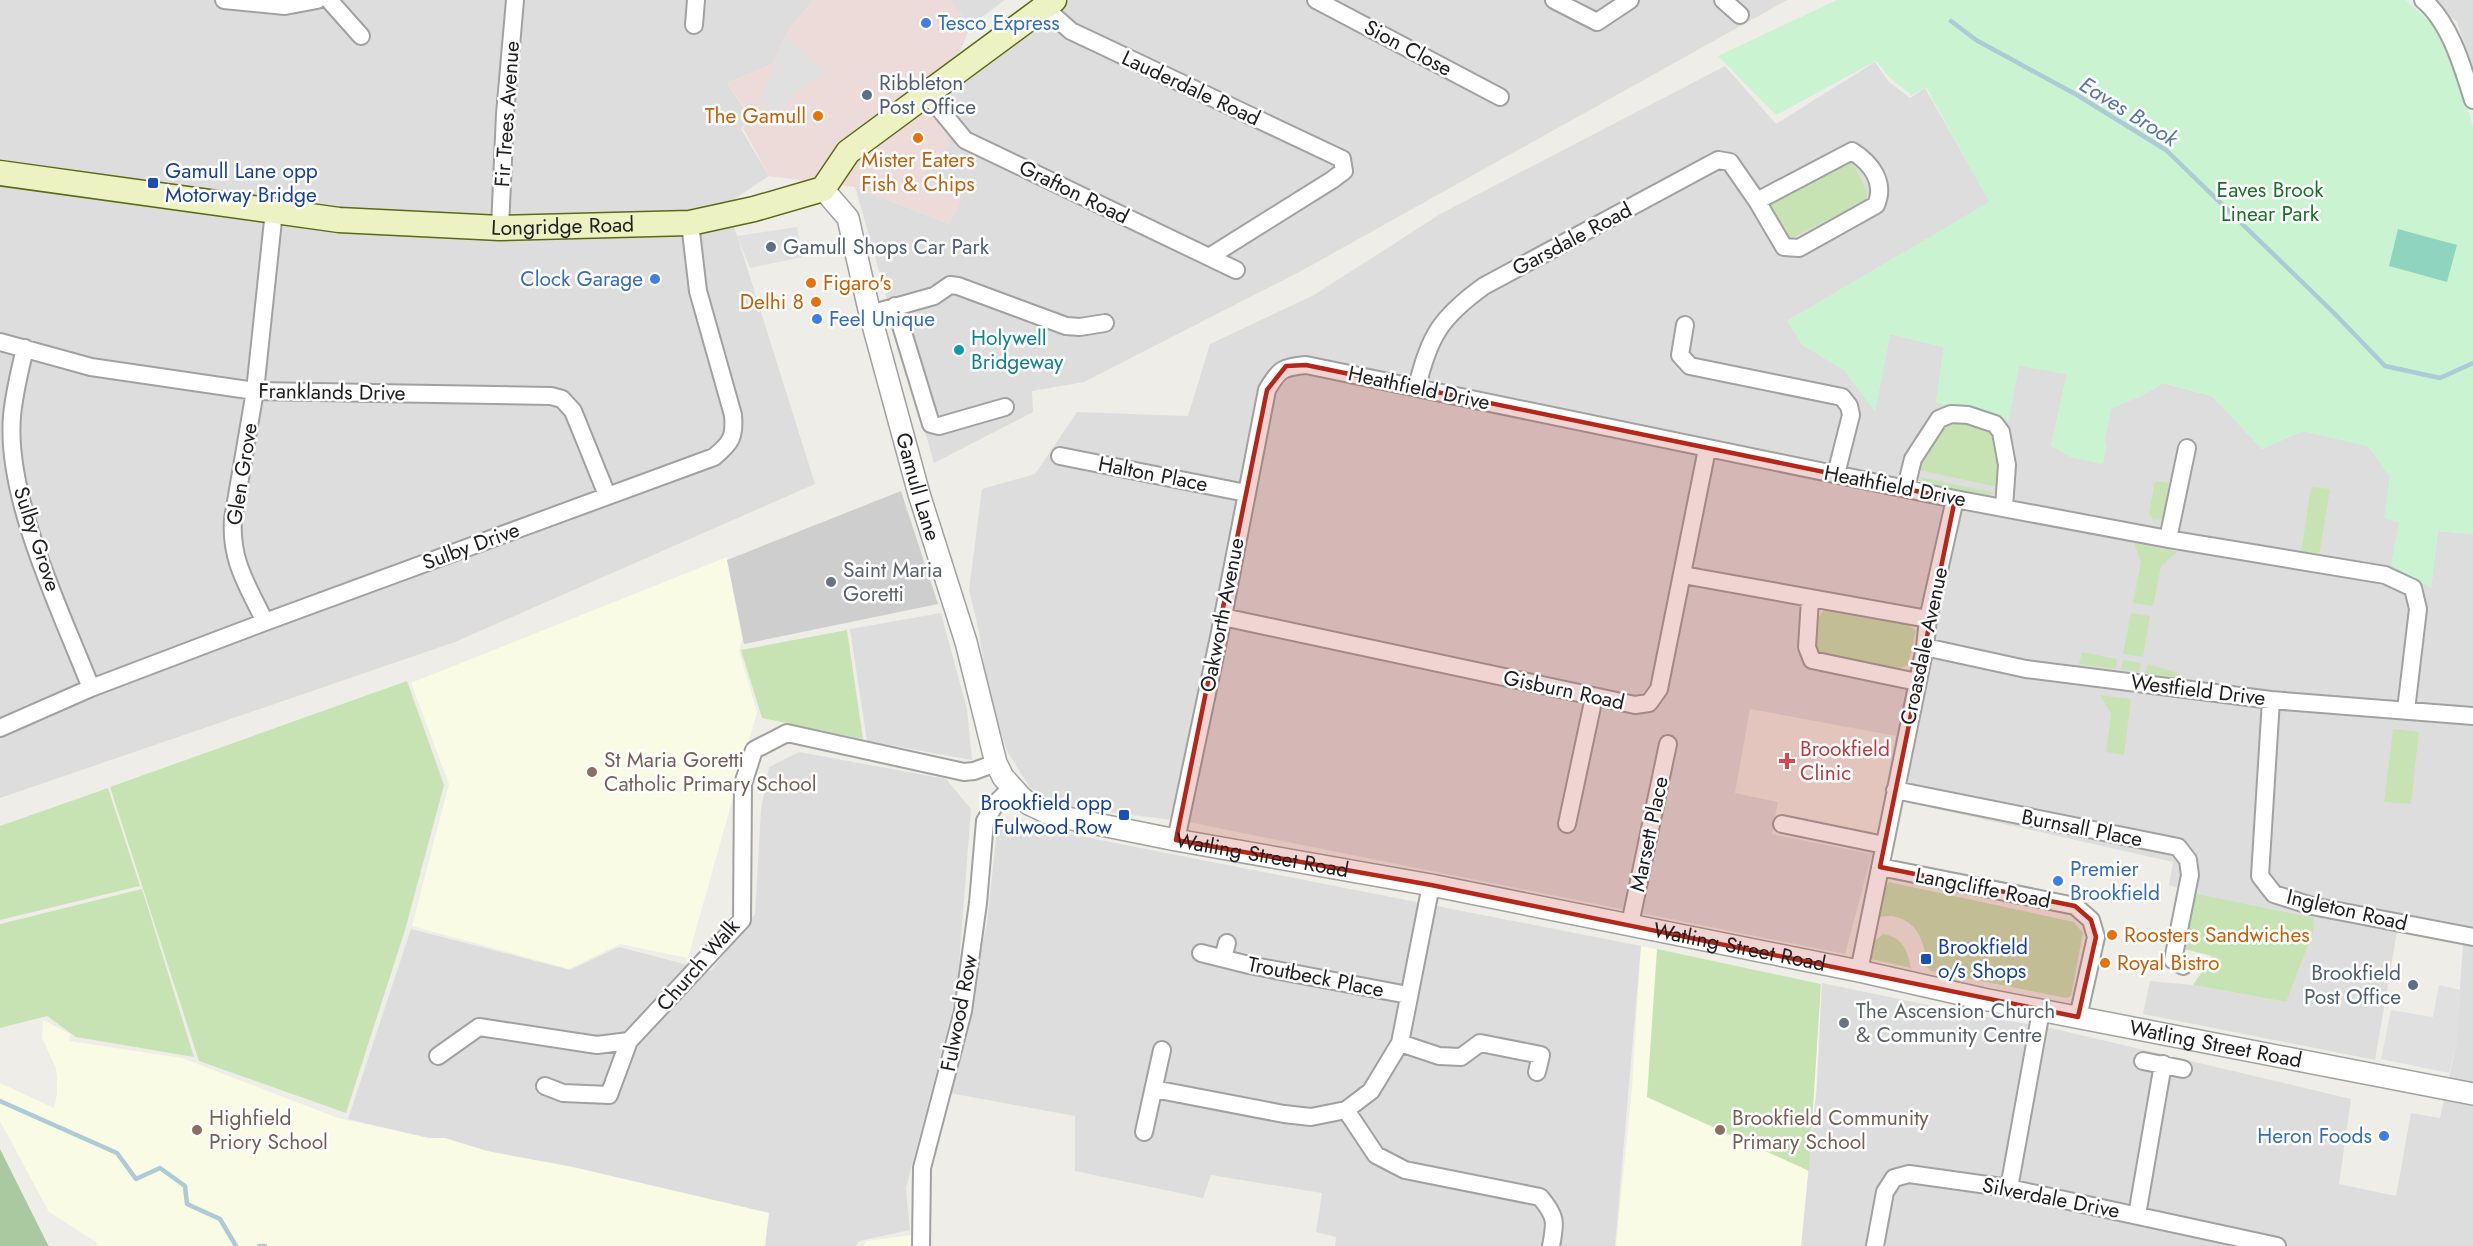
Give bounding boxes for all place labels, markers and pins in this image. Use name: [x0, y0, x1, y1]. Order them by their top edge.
place label: Tesco Express: [938, 8, 1060, 38]
marker: Tesco Express: [919, 16, 933, 30]
place label: Ribbleton Post Office: [879, 68, 976, 122]
marker: Ribbleton Post Office: [860, 88, 874, 102]
place label: The Gamull: [705, 101, 806, 131]
marker: The Gamull: [811, 109, 825, 123]
marker: Mister Eaters Fish & Chips: [911, 131, 925, 145]
place label: Mister Eaters Fish & Chips: [861, 145, 975, 199]
place label: Gamull Lane opp Motorway Bridge: [165, 156, 318, 210]
marker: Gamull Lane opp Motorway Bridge: [146, 176, 160, 190]
place label: Gamull Shops Car Park: [783, 232, 990, 262]
marker: Gamull Shops Car Park: [764, 240, 778, 254]
place label: Clock Garage: [520, 264, 643, 294]
place label: Figaro's: [823, 268, 891, 298]
marker: Clock Garage: [648, 272, 662, 286]
marker: Figaro's: [804, 276, 818, 290]
place label: Delhi 8: [740, 287, 804, 317]
marker: Delhi 8: [809, 295, 823, 309]
place label: Feel Unique: [829, 304, 935, 334]
marker: Feel Unique: [810, 312, 824, 326]
place label: Holywell Bridgeway: [971, 323, 1064, 377]
marker: Holywell Bridgeway: [952, 343, 966, 357]
place label: Saint Maria Goretti: [843, 555, 942, 609]
marker: Saint Maria Goretti: [824, 575, 838, 589]
place label: Brookfield Clinic: [1800, 734, 1890, 788]
place label: St Maria Goretti Catholic Primary School: [604, 745, 817, 799]
marker: Brookfield Clinic: [1778, 752, 1796, 770]
marker: St Maria Goretti Catholic Primary School: [585, 765, 599, 779]
place label: Brookfield opp Fulwood Row: [980, 788, 1113, 842]
marker: Brookfield opp Fulwood Row: [1117, 808, 1131, 822]
place label: Premier Brookfield: [2070, 854, 2160, 908]
marker: Premier Brookfield: [2051, 874, 2065, 888]
place label: Roosters Sandwiches: [2124, 920, 2310, 950]
marker: Roosters Sandwiches: [2105, 928, 2119, 942]
place label: Brookfield o/s Shops: [1938, 932, 2028, 986]
place label: Royal Bistro: [2117, 948, 2219, 978]
marker: Brookfield o/s Shops: [1919, 952, 1933, 966]
marker: Royal Bistro: [2098, 956, 2112, 970]
place label: Brookfield Post Office: [2304, 958, 2401, 1012]
marker: Brookfield Post Office: [2406, 978, 2420, 992]
place label: The Ascension Church & Community Centre: [1856, 996, 2055, 1050]
marker: The Ascension Church & Community Centre: [1837, 1016, 1851, 1030]
place label: Highfield Priory School: [209, 1103, 328, 1157]
place label: Brookfield Community Primary School: [1732, 1103, 1929, 1157]
place label: Heron Foods: [2257, 1121, 2372, 1151]
marker: Highfield Priory School: [190, 1123, 204, 1137]
marker: Brookfield Community Primary School: [1713, 1123, 1727, 1137]
marker: Heron Foods: [2377, 1129, 2391, 1143]

